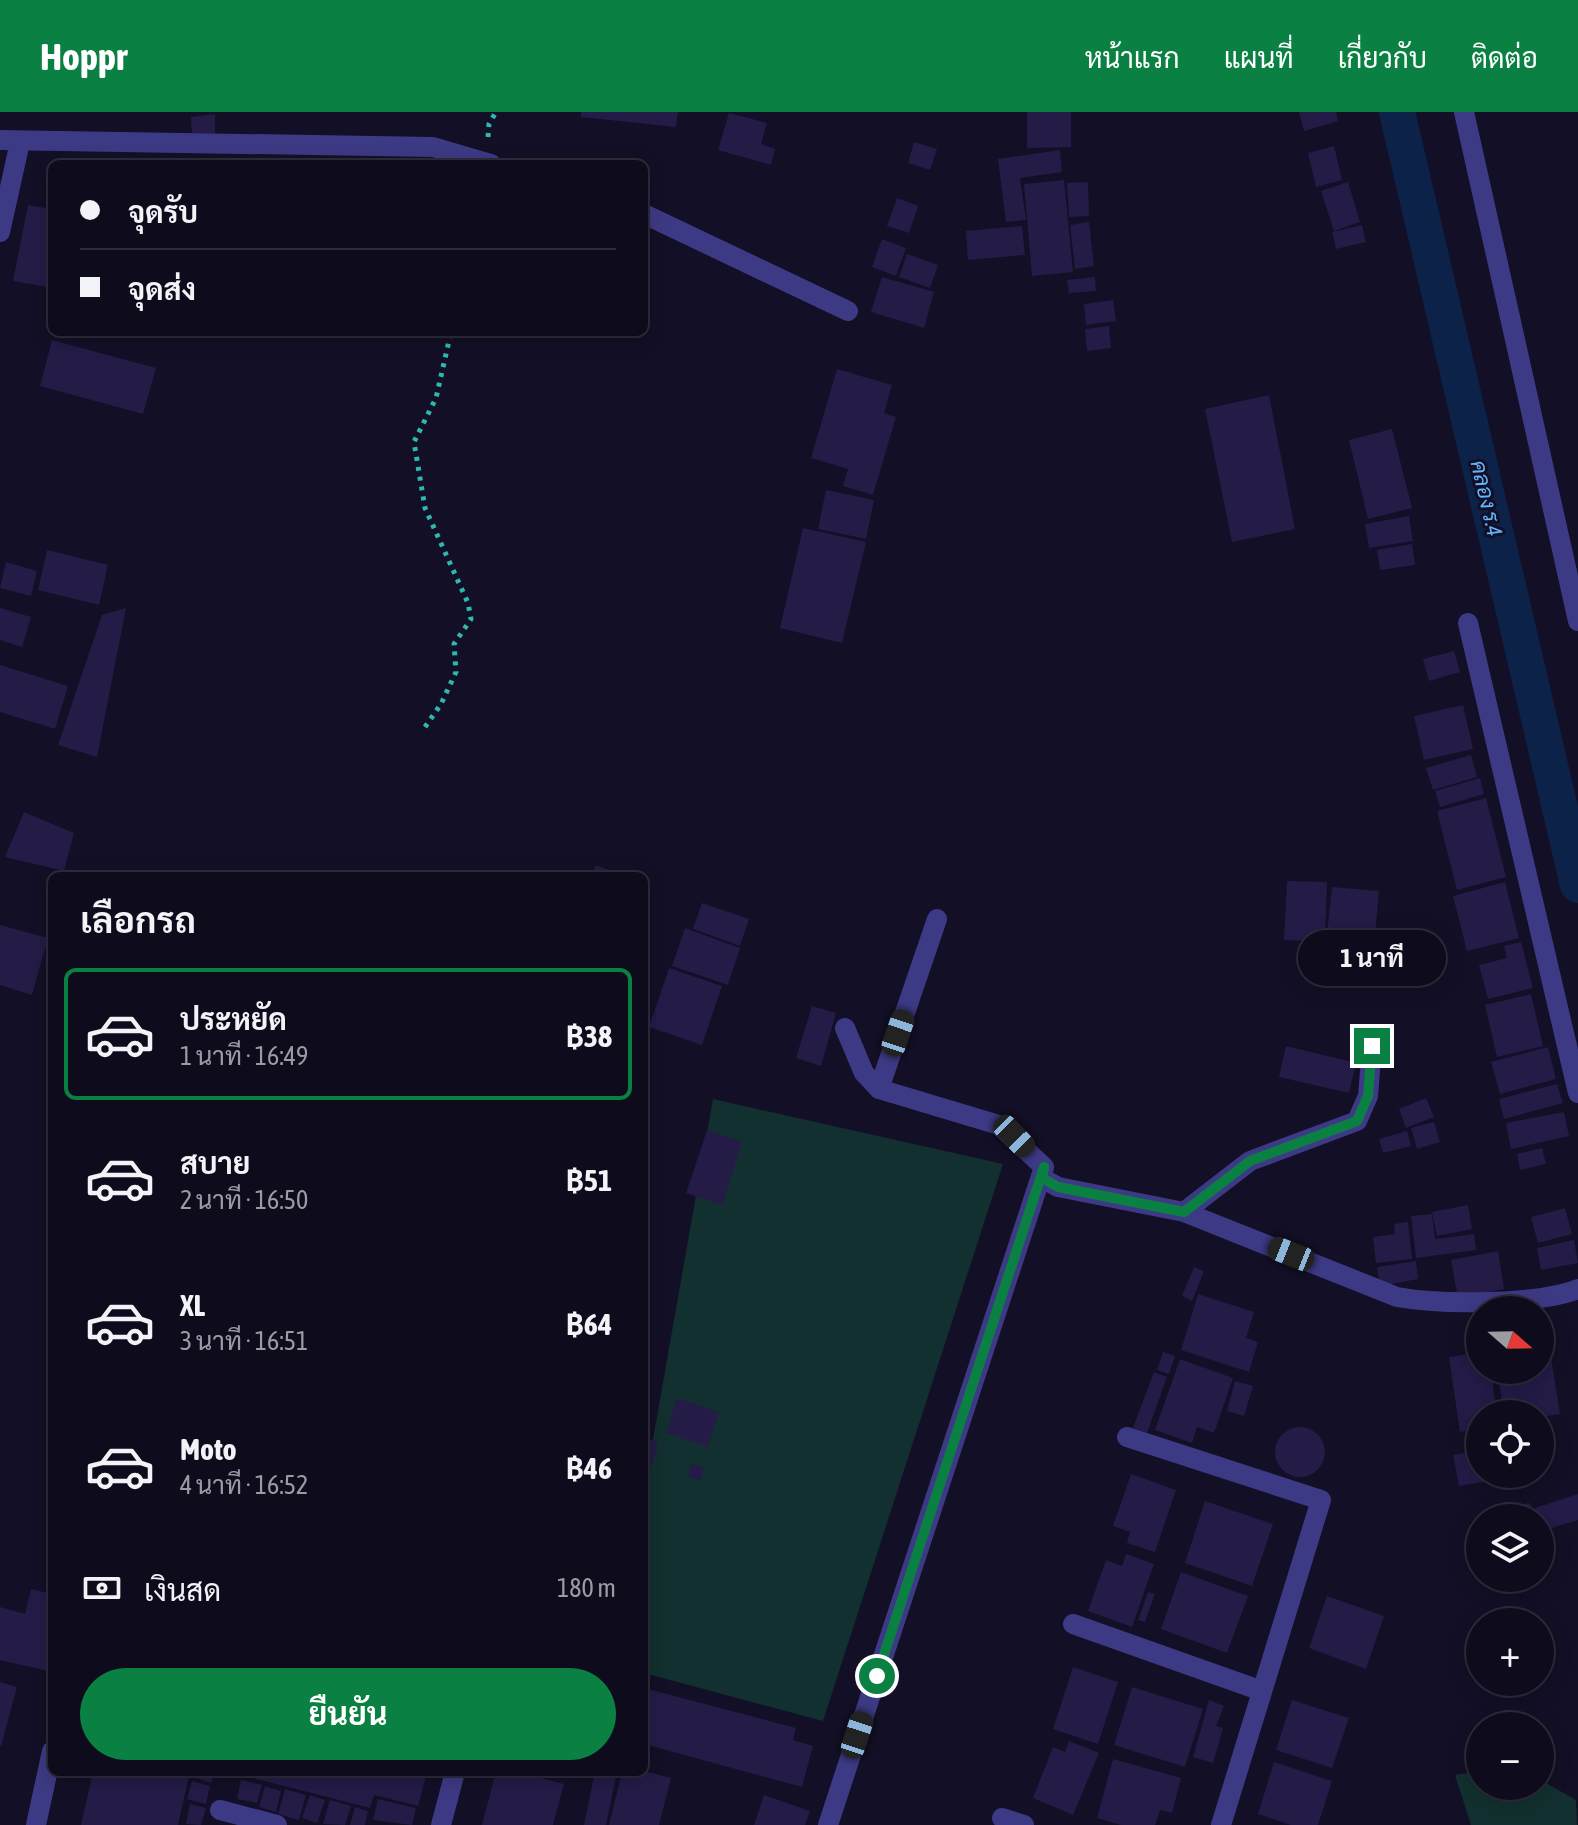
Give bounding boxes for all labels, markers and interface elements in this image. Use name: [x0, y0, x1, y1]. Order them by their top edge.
text: Hoppr: [40, 35, 127, 78]
text: หน้าแรก: [1085, 42, 1180, 74]
text: แผนที่: [1224, 42, 1294, 74]
text: เกี่ยวกับ: [1338, 42, 1427, 74]
text: ติดต่อ: [1471, 42, 1538, 74]
text: จุดรับ: [128, 195, 198, 229]
text: จุดส่ง: [128, 272, 196, 306]
water label: คลอง ร.4: [1466, 458, 1508, 538]
text: เลือกรถ: [80, 899, 196, 941]
callout: 1 นาที: [1298, 930, 1446, 986]
text: 1 นาที: [1340, 943, 1404, 973]
icon: car: [84, 998, 156, 1070]
text: ประหยัด: [180, 1002, 287, 1036]
car: [879, 1006, 917, 1060]
text: ฿38: [566, 1019, 612, 1053]
route end: [1354, 1028, 1390, 1064]
text: 1 นาที · 16:49: [180, 1041, 308, 1071]
car: [989, 1110, 1039, 1162]
icon: car: [84, 1142, 156, 1214]
text: สบาย: [180, 1146, 250, 1180]
text: ฿51: [566, 1163, 612, 1197]
text: 2 นาที · 16:50: [180, 1185, 308, 1215]
car: [1264, 1234, 1318, 1274]
icon: car: [84, 1286, 156, 1358]
text: XL: [180, 1288, 205, 1322]
north arrow: [1466, 1296, 1554, 1384]
map controls: [1466, 1296, 1554, 1800]
text: ฿64: [566, 1307, 612, 1341]
text: 3 นาที · 16:51: [180, 1326, 308, 1356]
button: locate: [1466, 1400, 1554, 1488]
icon: car: [84, 1430, 156, 1502]
text: Moto: [180, 1432, 237, 1466]
text: ฿46: [566, 1451, 612, 1485]
text: 4 นาที · 16:52: [180, 1470, 308, 1500]
button: layers: [1466, 1504, 1554, 1592]
icon: cash: [80, 1566, 124, 1610]
text: เงินสด: [144, 1573, 221, 1607]
text: 180 m: [557, 1573, 616, 1603]
button: +: [1466, 1608, 1554, 1696]
route start: [859, 1658, 895, 1694]
button: ยืนยัน: [80, 1668, 616, 1760]
car: [838, 1708, 876, 1762]
button: −: [1466, 1712, 1554, 1800]

